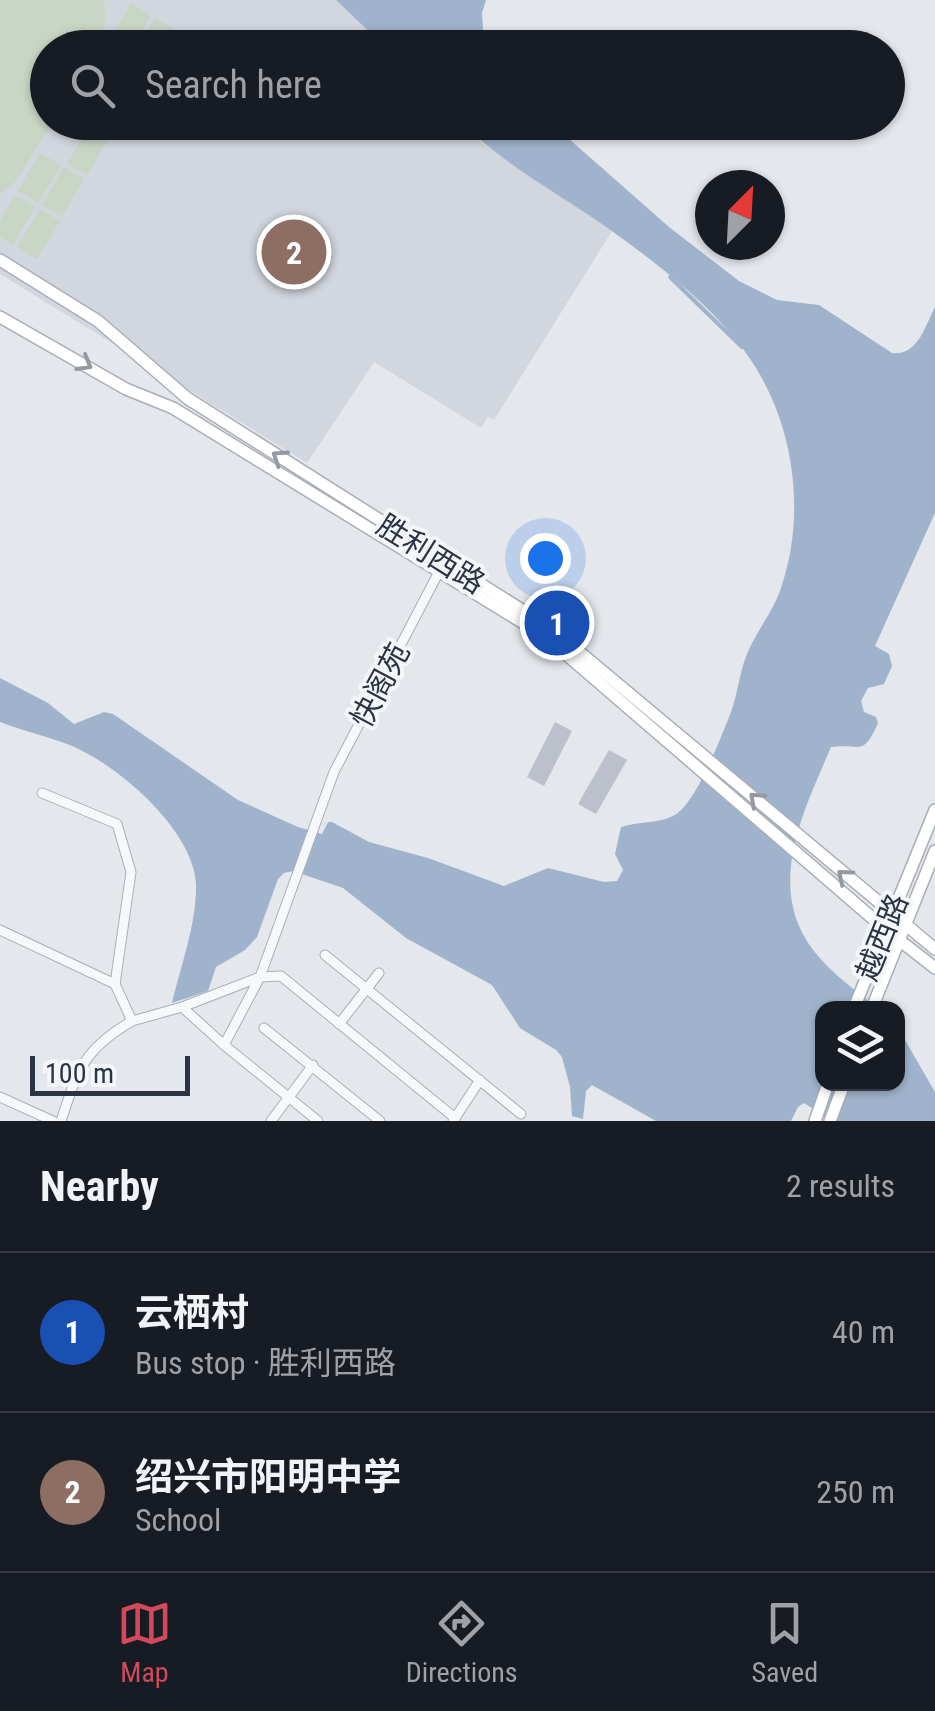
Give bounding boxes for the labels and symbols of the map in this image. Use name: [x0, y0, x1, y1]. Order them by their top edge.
north arrow: [695, 170, 785, 260]
pin: 2: [262, 214, 326, 290]
one-way arrow: [74, 352, 92, 372]
one-way arrow: [271, 450, 289, 469]
street label: 胜利西路: [371, 507, 491, 601]
your location: [520, 533, 571, 584]
pin: 1: [524, 586, 590, 660]
street label: 快阁苑: [343, 637, 417, 733]
one-way arrow: [749, 793, 768, 811]
one-way arrow: [838, 870, 856, 888]
street label: 越西路: [849, 889, 915, 985]
scale bar: [30, 1051, 190, 1096]

